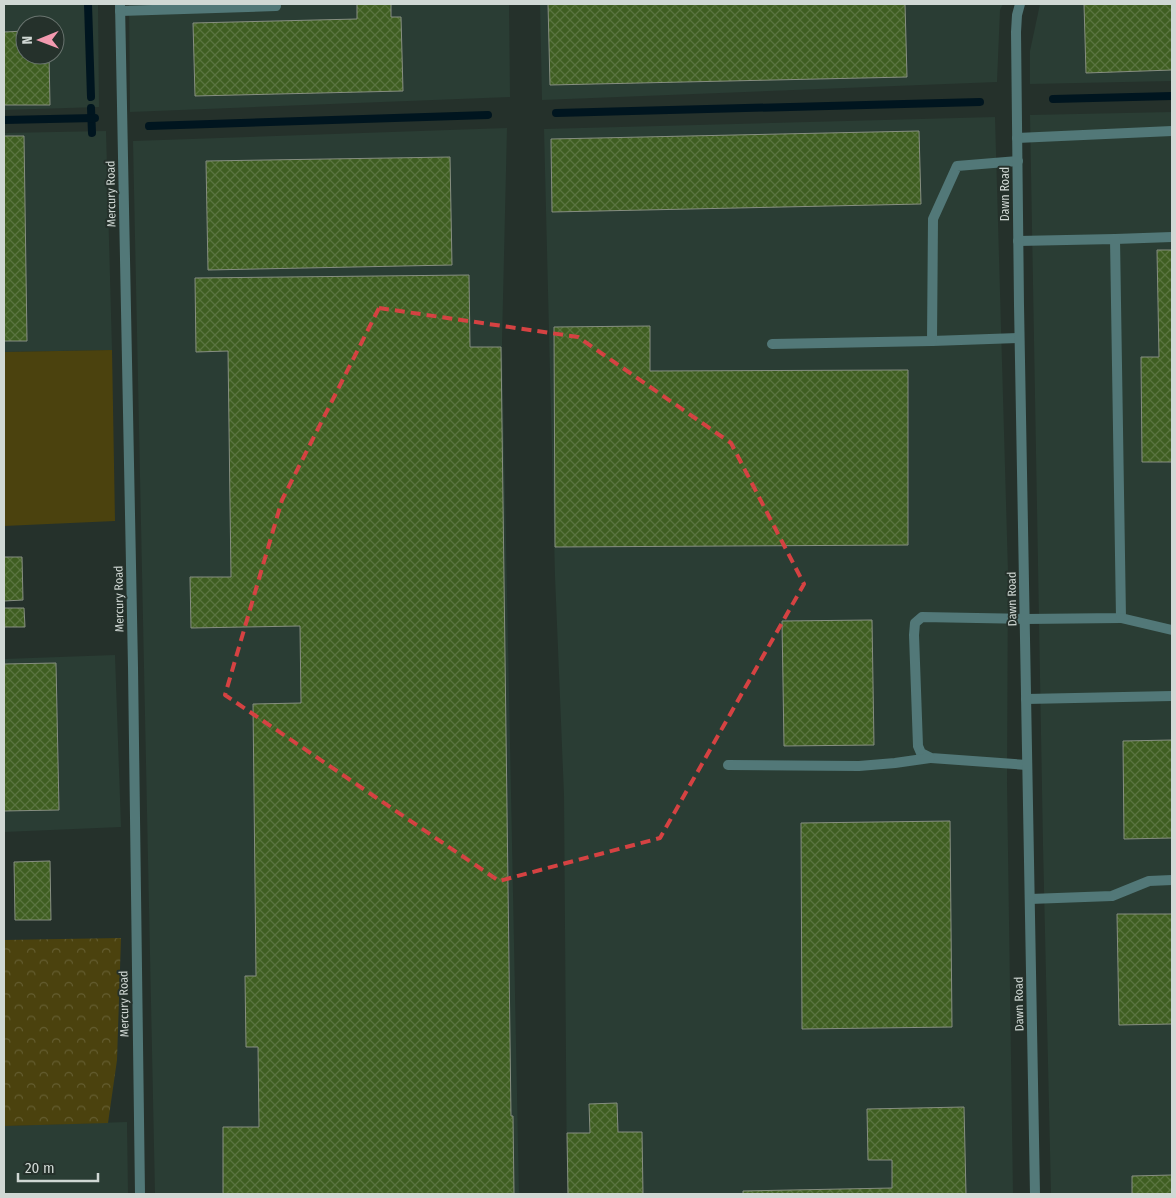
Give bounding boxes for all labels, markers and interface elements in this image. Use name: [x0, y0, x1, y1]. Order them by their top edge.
north arrow: [15, 15, 65, 65]
text: N: [19, 36, 36, 45]
street label: Mercury Road: [103, 160, 119, 228]
street label: Dawn Road: [998, 167, 1012, 221]
street label: Mercury Road: [111, 565, 127, 633]
street label: Dawn Road: [1005, 572, 1019, 626]
street label: Mercury Road: [116, 970, 132, 1038]
street label: Dawn Road: [1012, 977, 1026, 1031]
scale bar: [18, 1150, 98, 1182]
text: 20 m: [25, 1159, 55, 1177]

